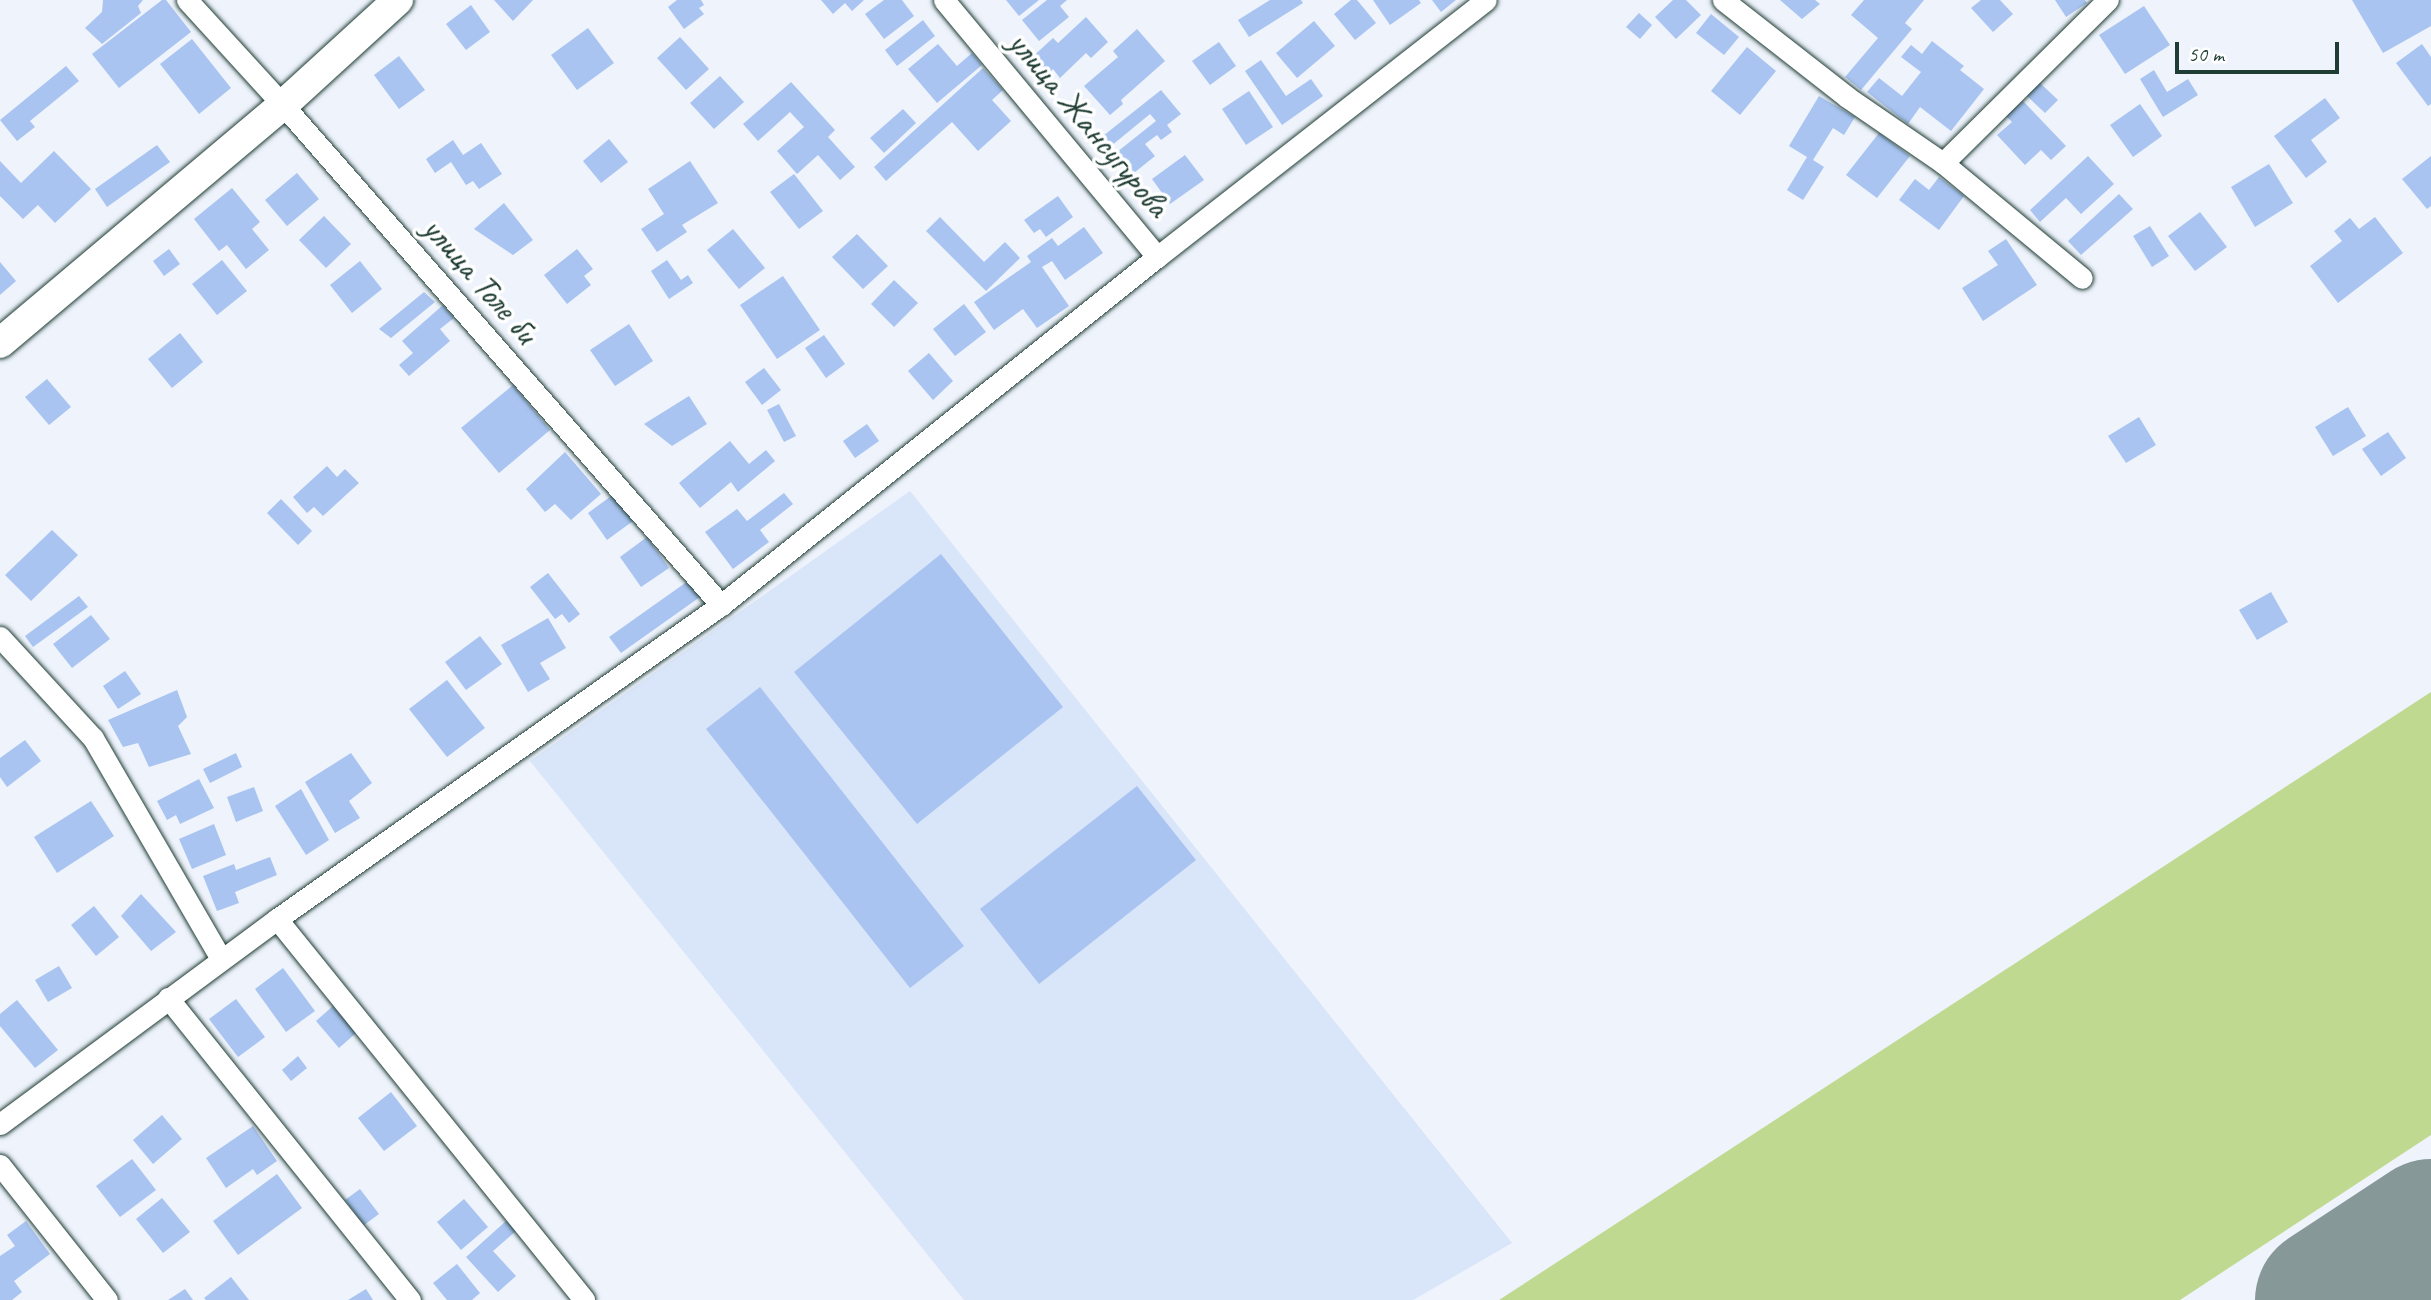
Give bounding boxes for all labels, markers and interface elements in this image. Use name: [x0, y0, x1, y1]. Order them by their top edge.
street label: улица Жансугурова: [1000, 23, 1178, 225]
scale bar: [2179, 28, 2344, 72]
text: 50 m: [2188, 41, 2224, 67]
street label: улица Толе би: [413, 208, 547, 352]

